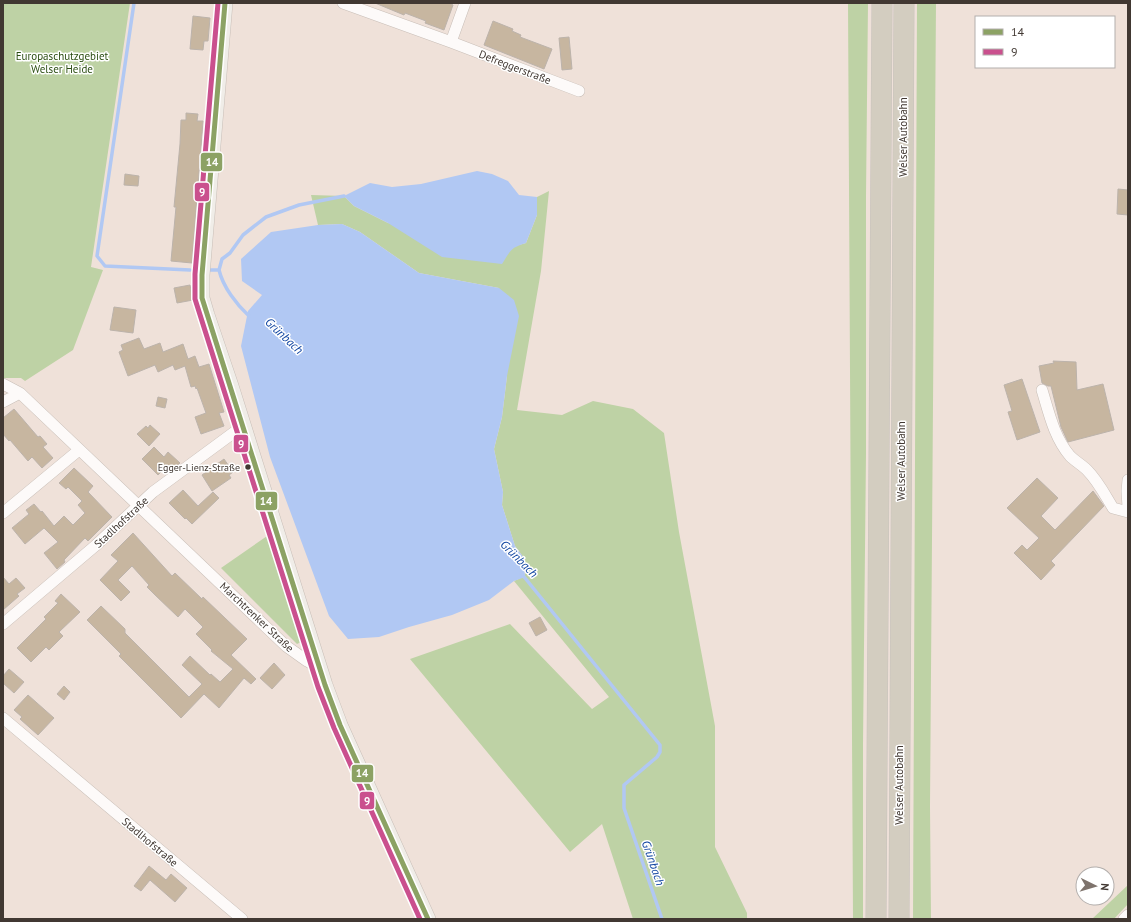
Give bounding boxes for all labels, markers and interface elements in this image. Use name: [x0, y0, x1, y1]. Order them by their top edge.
legend: [975, 16, 1115, 68]
text: 14: [1011, 24, 1025, 39]
text: 9: [1011, 44, 1018, 59]
street label: Defreggerstraße: [477, 47, 554, 87]
park label: Europaschutzgebiet Welser Heide: [16, 49, 109, 76]
street label: Welser Autobahn: [896, 97, 910, 177]
line badge: 14: [200, 152, 223, 172]
text: 14: [206, 155, 219, 169]
line badge: 9: [194, 182, 210, 202]
text: 9: [199, 185, 205, 199]
water label: Grünbach: [262, 314, 307, 357]
street label: Welser Autobahn: [894, 421, 908, 501]
line badge: 9: [233, 434, 249, 453]
text: 9: [238, 437, 244, 451]
place label: Egger-Lienz-Straße: [158, 461, 240, 474]
marker: Egger-Lienz-Straße: [243, 462, 253, 472]
line badge: 14: [255, 491, 278, 511]
street label: Stadlhofstraße: [91, 493, 151, 551]
text: 14: [260, 494, 273, 508]
water label: Grünbach: [497, 537, 541, 581]
street label: Marchtrenker Straße: [217, 579, 297, 655]
street label: Welser Autobahn: [892, 745, 906, 825]
line badge: 14: [351, 764, 374, 783]
text: 14: [356, 766, 369, 780]
line badge: 9: [359, 791, 375, 810]
text: 9: [364, 794, 370, 808]
street label: Stadlhofstraße: [119, 814, 181, 870]
water label: Grünbach: [639, 838, 668, 887]
north arrow: [1075, 866, 1115, 906]
text: N: [1098, 883, 1112, 891]

